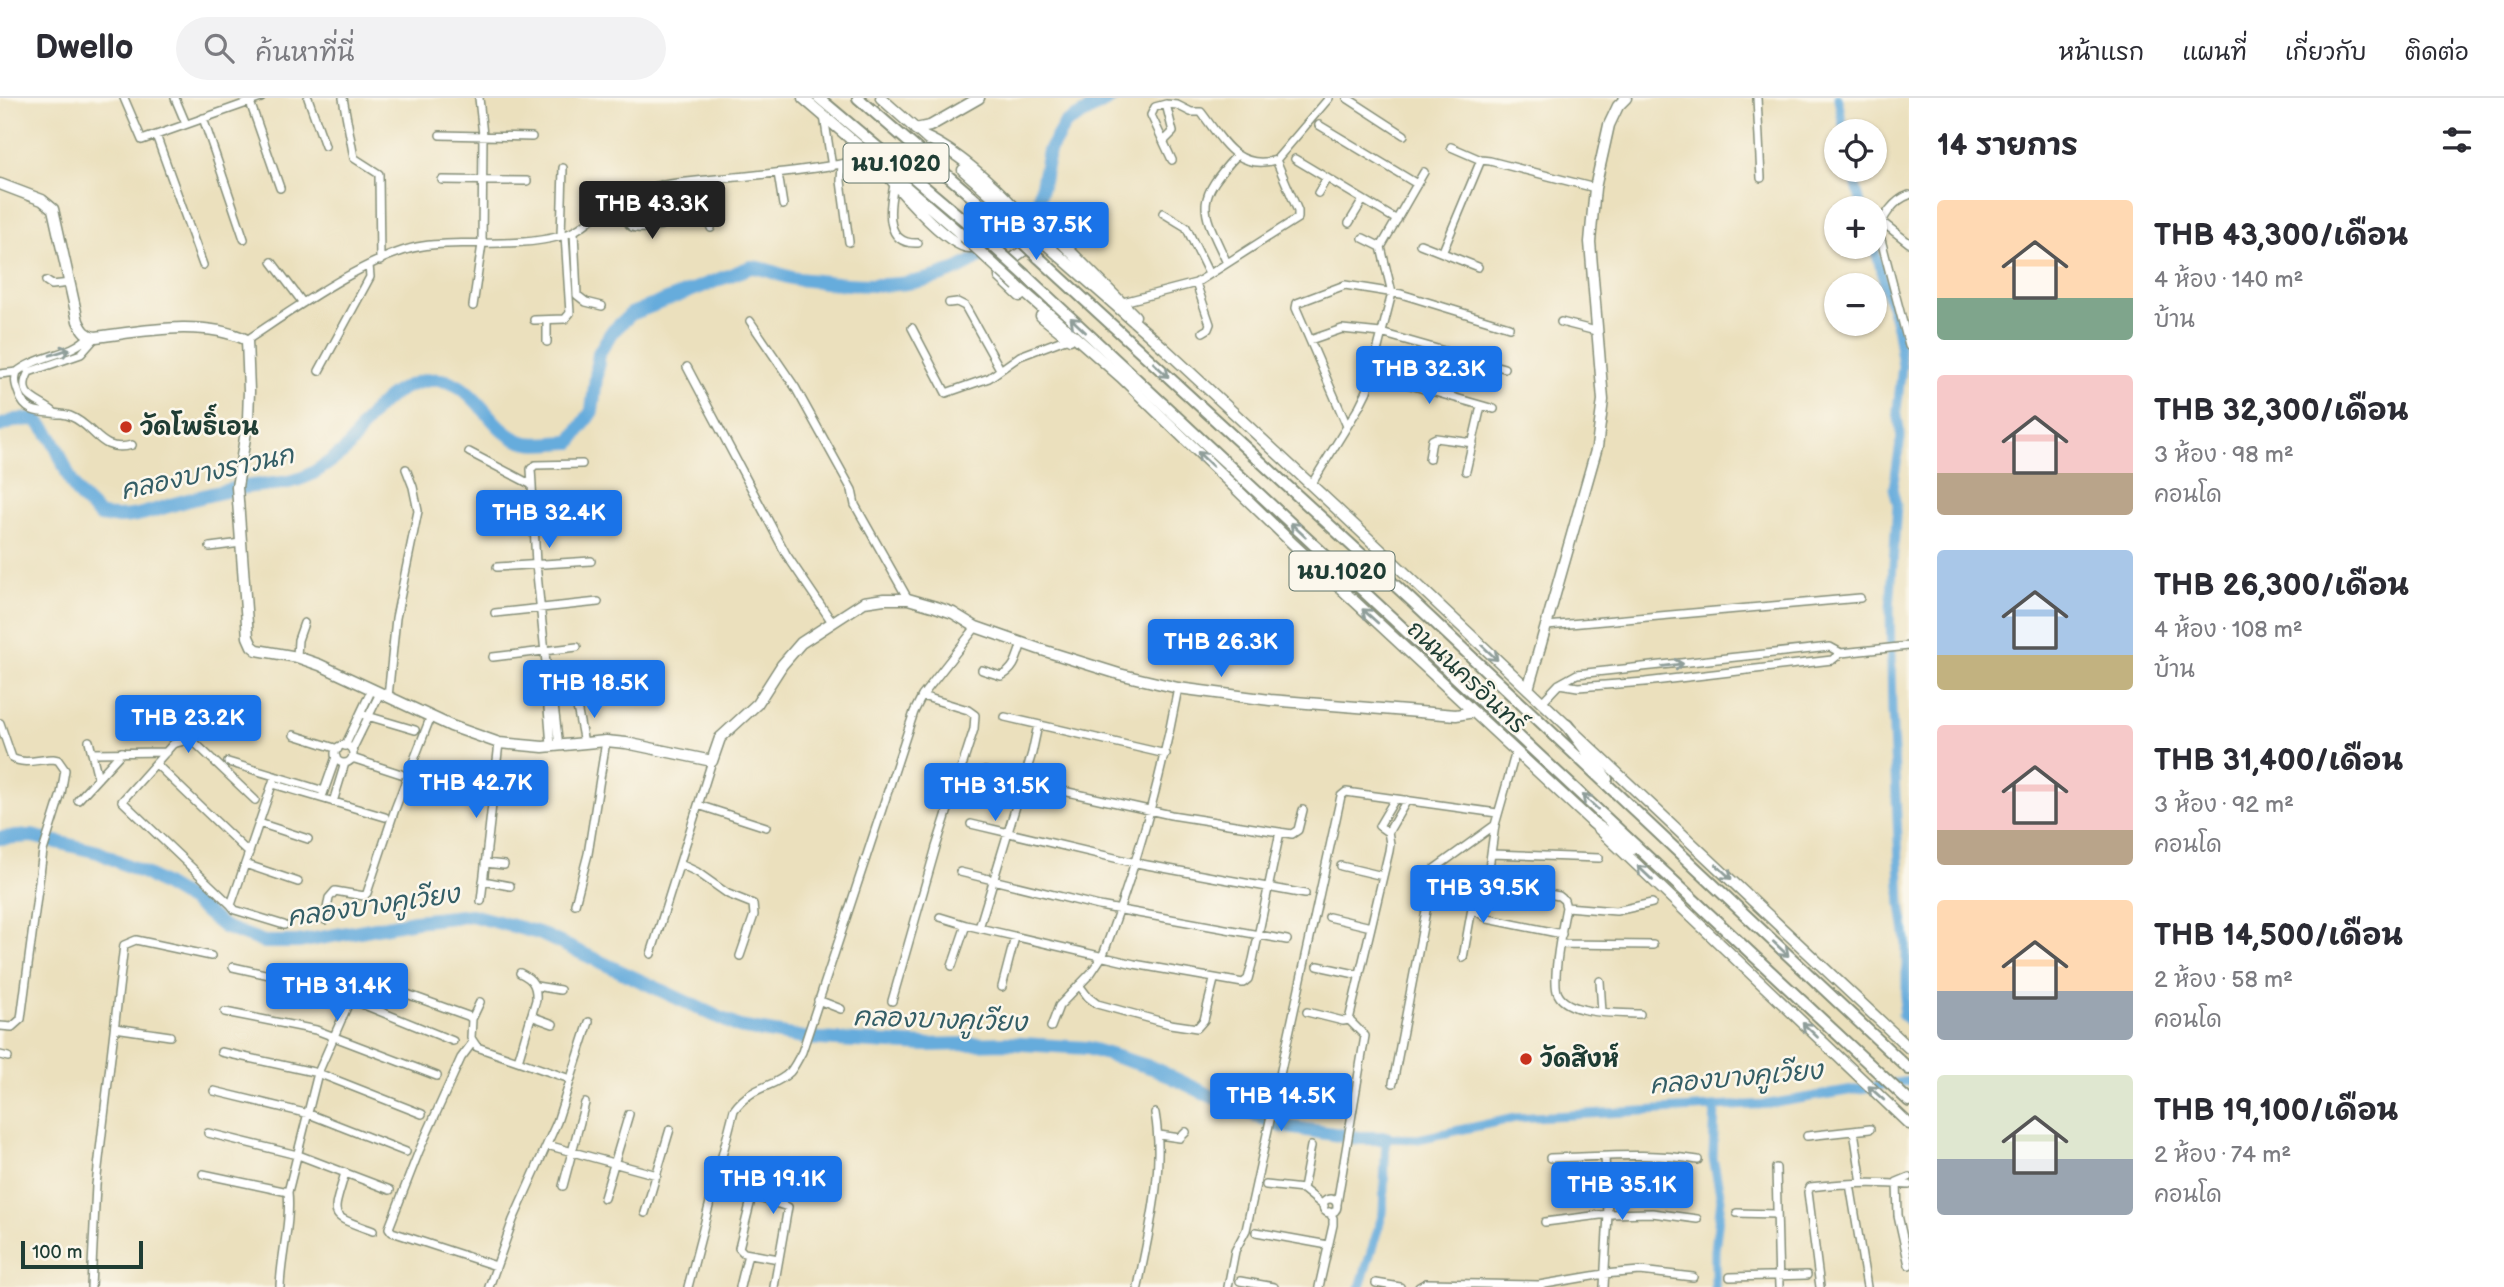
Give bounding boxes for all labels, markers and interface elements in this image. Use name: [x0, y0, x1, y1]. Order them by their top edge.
search box: [176, 17, 666, 80]
text: Dwello: [35, 28, 134, 68]
icon: search: [200, 29, 238, 67]
text: ค้นหาที่นี่: [256, 38, 354, 69]
text: หน้าแรก: [2059, 38, 2144, 67]
text: แผนที่: [2182, 38, 2247, 67]
text: เกี่ยวกับ: [2285, 38, 2367, 67]
text: ติดต่อ: [2405, 38, 2469, 67]
map controls: [1824, 119, 1887, 336]
button: locate: [1824, 119, 1887, 182]
icon: filters: [2438, 121, 2476, 159]
text: 14 รายการ: [1937, 128, 2078, 164]
road number: นบ.1020: [844, 144, 948, 183]
pin: THB 43.3K: [572, 181, 732, 241]
text: THB 43.3K: [595, 190, 709, 218]
button: +: [1824, 196, 1887, 259]
pin: THB 37.5K: [956, 202, 1116, 262]
text: THB 37.5K: [980, 211, 1092, 239]
text: THB 43,300/เดือน: [2154, 218, 2408, 254]
icon: home: [1993, 228, 2077, 312]
text: 4 ห้อง · 140 m²: [2154, 266, 2303, 294]
button: −: [1824, 273, 1887, 336]
text: บ้าน: [2154, 306, 2195, 334]
one-way arrow: [1069, 317, 1087, 333]
one-way arrow: [48, 344, 70, 357]
pin: THB 32.3K: [1349, 346, 1509, 406]
text: THB 32.3K: [1372, 355, 1486, 383]
one-way arrow: [1152, 361, 1169, 378]
text: THB 32,300/เดือน: [2154, 393, 2408, 429]
place label: วัดโพธิ์เอน: [140, 403, 259, 442]
icon: home: [1993, 403, 2077, 487]
marker: วัดโพธิ์เอน: [118, 419, 134, 435]
water label: คลองบางราวนก: [118, 440, 298, 507]
text: 3 ห้อง · 98 m²: [2154, 441, 2294, 469]
one-way arrow: [1197, 450, 1214, 467]
text: คอนโด: [2154, 481, 2222, 509]
pin: THB 32.4K: [469, 490, 629, 550]
text: THB 32.4K: [492, 499, 606, 527]
one-way arrow: [1290, 522, 1308, 539]
road number: นบ.1020: [1290, 551, 1394, 590]
text: THB 26,300/เดือน: [2154, 568, 2409, 604]
icon: home: [1993, 578, 2077, 662]
one-way arrow: [1361, 608, 1379, 624]
street label: ถนนนครอินทร์: [1401, 613, 1534, 740]
text: 4 ห้อง · 108 m²: [2154, 616, 2303, 644]
pin: THB 26.3K: [1141, 620, 1301, 679]
text: THB 26.3K: [1164, 628, 1278, 656]
one-way arrow: [1481, 645, 1498, 662]
text: บ้าน: [2154, 656, 2195, 684]
one-way arrow: [1661, 658, 1684, 671]
pin: THB 18.5K: [514, 660, 674, 720]
text: THB 18.5K: [539, 669, 649, 697]
pin: THB 23.2K: [108, 696, 268, 755]
text: THB 23.2K: [131, 704, 245, 732]
text: THB 31,400/เดือน: [2154, 743, 2403, 779]
icon: home: [1993, 753, 2077, 837]
pin: THB 42.7K: [396, 760, 556, 820]
pin: THB 31.5K: [915, 764, 1075, 823]
text: THB 42.7K: [419, 769, 533, 797]
text: THB 31.5K: [940, 772, 1050, 800]
text: 3 ห้อง · 92 m²: [2154, 791, 2294, 819]
one-way arrow: [1581, 794, 1599, 810]
text: คอนโด: [2154, 831, 2222, 859]
one-way arrow: [1715, 864, 1732, 881]
one-way arrow: [1636, 865, 1654, 881]
pin: THB 39.5K: [1403, 866, 1563, 925]
text: THB 39.5K: [1426, 874, 1540, 902]
water label: คลองบางคูเวียง: [285, 877, 464, 937]
text: THB 14,500/เดือน: [2154, 918, 2403, 954]
icon: home: [1993, 928, 2077, 1012]
one-way arrow: [1772, 941, 1789, 958]
pin: THB 31.4K: [257, 964, 417, 1023]
text: 2 ห้อง · 58 m²: [2154, 966, 2293, 994]
text: THB 31.4K: [282, 972, 392, 1000]
water label: คลองบางคูเวียง: [853, 1000, 1029, 1042]
text: คอนโด: [2154, 1006, 2222, 1034]
one-way arrow: [1802, 1022, 1819, 1039]
place label: วัดสิงห์: [1540, 1042, 1619, 1074]
marker: วัดสิงห์: [1518, 1051, 1534, 1067]
water label: คลองบางคูเวียง: [1648, 1053, 1826, 1104]
pin: THB 14.5K: [1201, 1074, 1361, 1133]
text: THB 14.5K: [1226, 1082, 1336, 1110]
one-way arrow: [1867, 1085, 1885, 1101]
text: THB 19,100/เดือน: [2154, 1093, 2398, 1129]
icon: home: [1993, 1103, 2077, 1187]
text: 2 ห้อง · 74 m²: [2154, 1141, 2291, 1169]
pin: THB 19.1K: [693, 1156, 853, 1216]
pin: THB 35.1K: [1542, 1162, 1702, 1222]
text: THB 19.1K: [720, 1165, 826, 1193]
text: THB 35.1K: [1567, 1171, 1677, 1199]
text: คอนโด: [2154, 1181, 2222, 1209]
scale bar: [21, 1238, 144, 1270]
text: 100 m: [32, 1241, 83, 1264]

